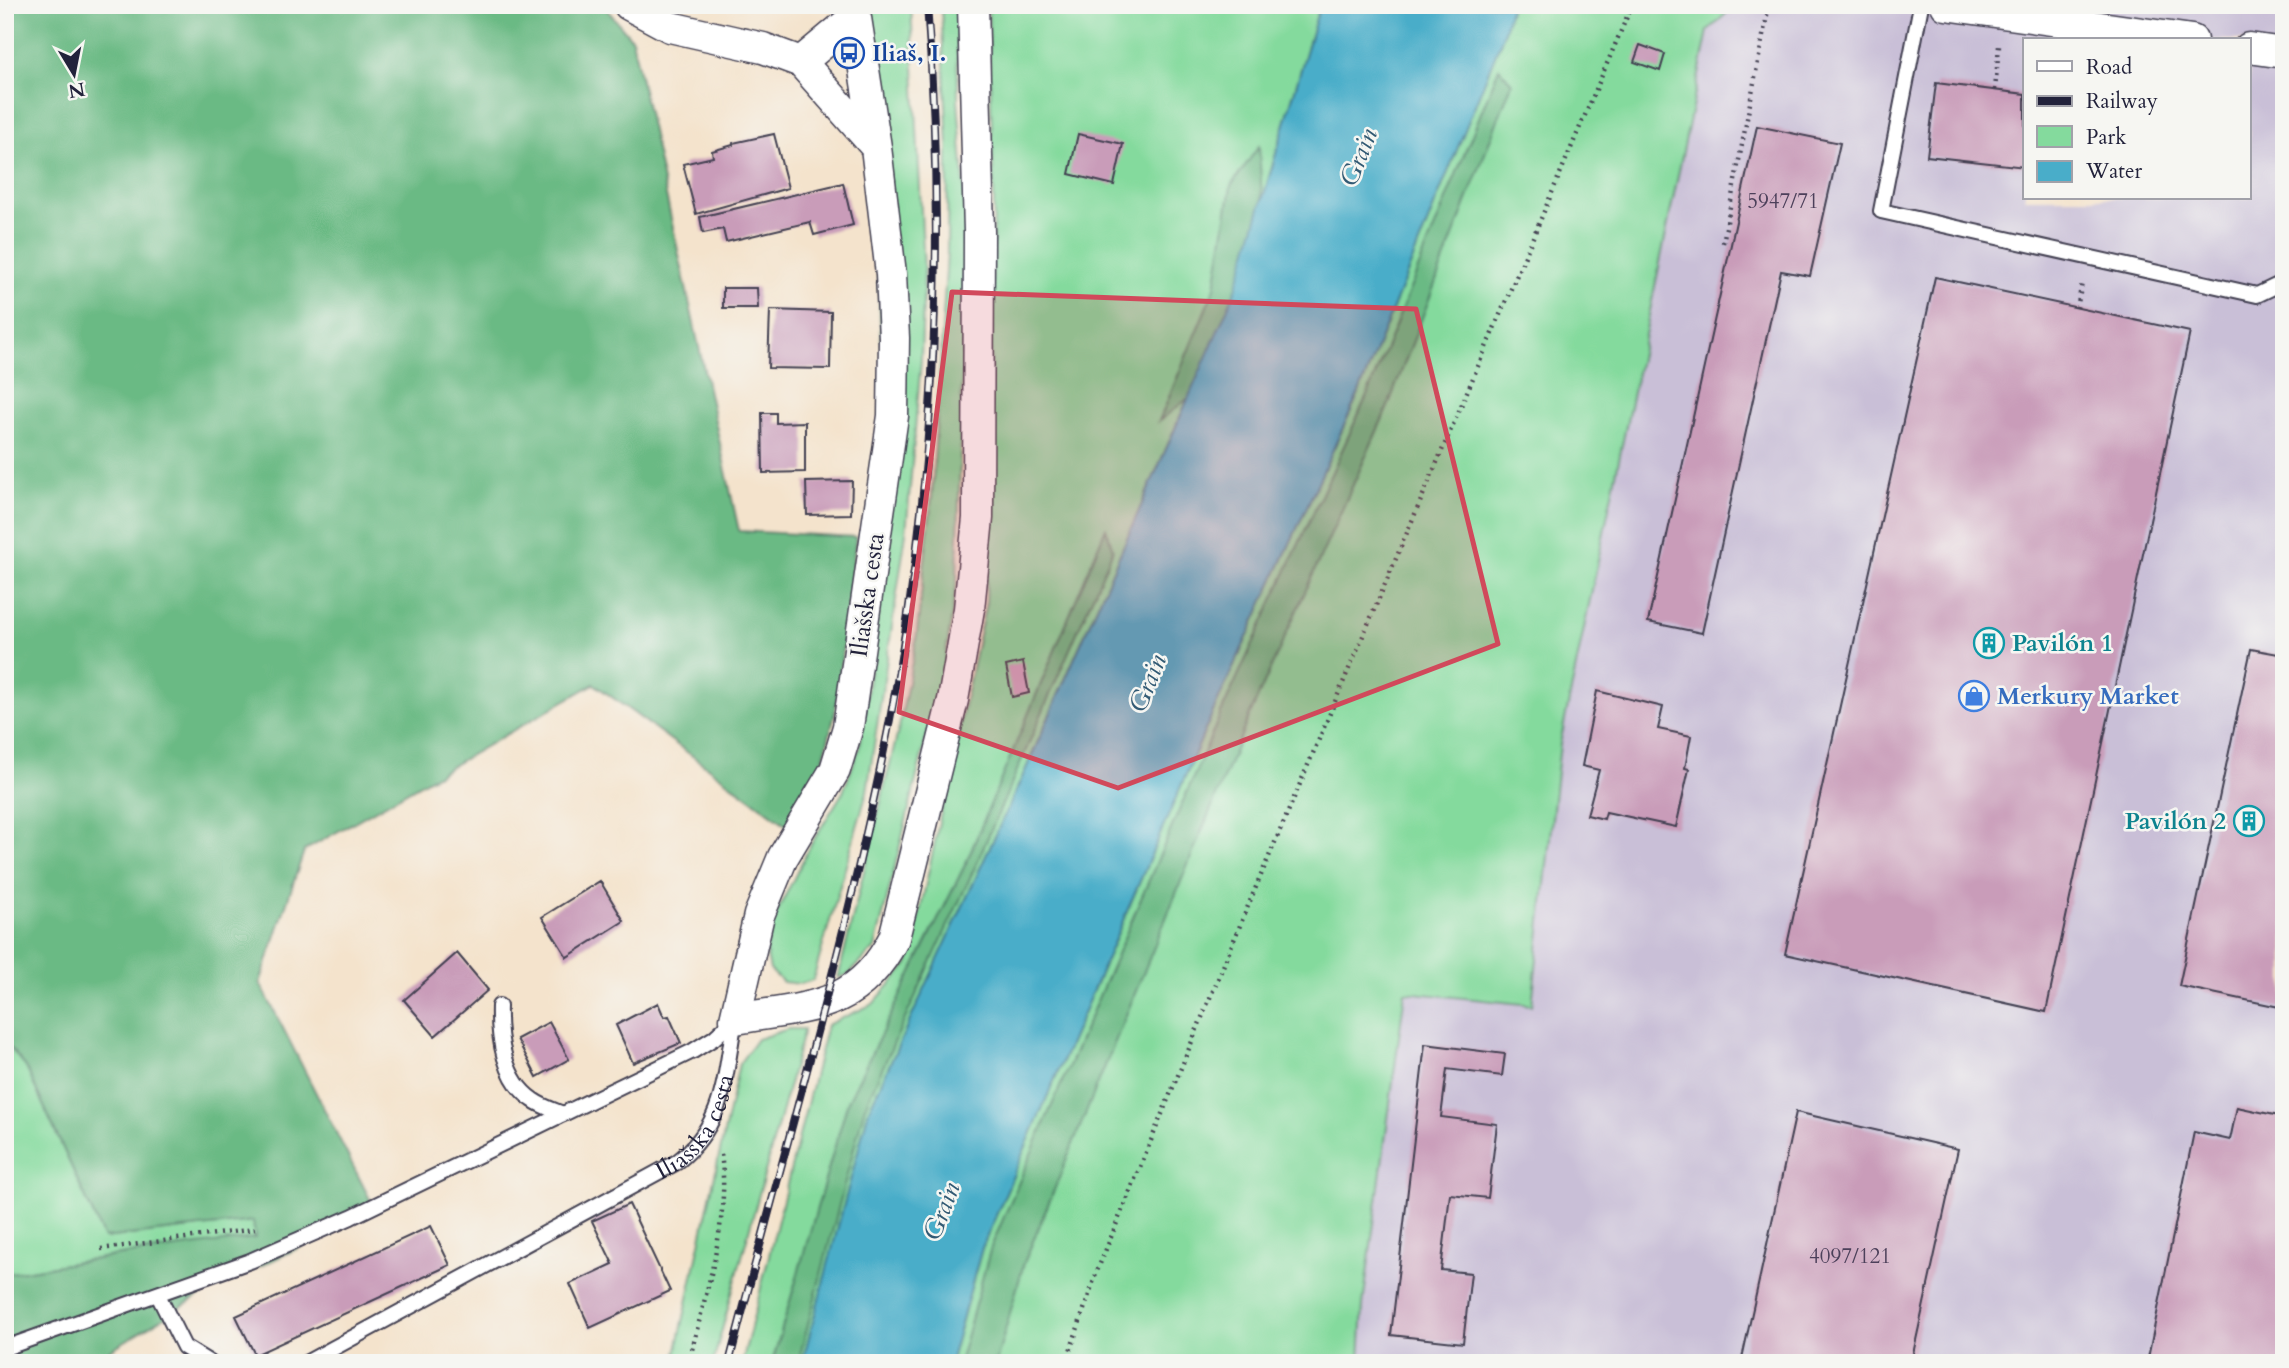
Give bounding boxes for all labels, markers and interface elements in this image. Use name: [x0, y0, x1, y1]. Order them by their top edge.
bus stop icon: Iliaš, I.: [832, 36, 866, 70]
place label: Iliaš, I.: [872, 37, 946, 70]
north arrow: [38, 38, 108, 108]
legend: [2023, 38, 2250, 200]
text: Road: [2086, 53, 2132, 82]
text: N: [66, 76, 87, 104]
text: Railway: [2086, 87, 2158, 116]
water label: Grain: [1331, 123, 1386, 191]
text: Park: [2086, 123, 2127, 152]
text: Water: [2085, 157, 2142, 186]
house number: 5947/71: [1747, 187, 1819, 216]
street label: Iliašska cesta: [842, 530, 893, 659]
building icon: Pavilón 1: [1972, 626, 2006, 660]
place label: Pavilón 1: [2012, 627, 2113, 660]
water label: Grain: [1120, 649, 1175, 717]
shop icon: Merkury Market: [1957, 679, 1991, 713]
place label: Merkury Market: [1997, 680, 2179, 713]
building icon: Pavilón 2: [2232, 804, 2266, 838]
place label: Pavilón 2: [2125, 805, 2226, 838]
street label: Iliašska cesta: [650, 1071, 743, 1188]
water label: Grain: [914, 1177, 969, 1245]
house number: 4097/121: [1809, 1242, 1891, 1271]

